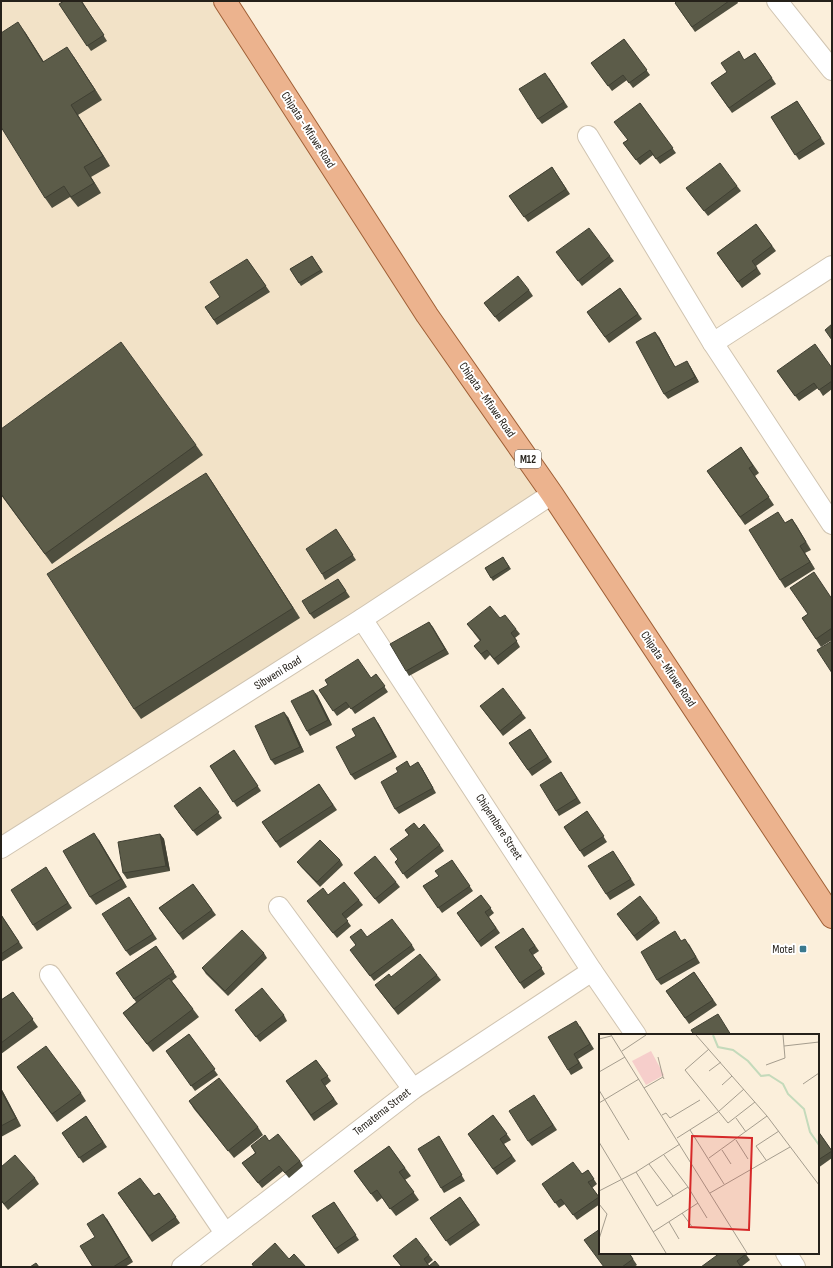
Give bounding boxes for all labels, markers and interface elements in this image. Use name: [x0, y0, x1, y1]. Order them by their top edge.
street label: Chipata - Mfuwe Road: [278, 89, 338, 171]
street label: Chipata - Mfuwe Road: [456, 360, 518, 440]
road number: M12: [515, 450, 541, 468]
street label: Chipata - Mfuwe Road: [637, 628, 699, 710]
street label: Sibweni Road: [252, 653, 304, 693]
street label: Chipembere Street: [472, 791, 526, 863]
place label: Motel: [772, 942, 795, 957]
marker: Motel: [798, 944, 808, 954]
inset map: [599, 1034, 819, 1254]
street label: Tematema Street: [350, 1085, 414, 1139]

